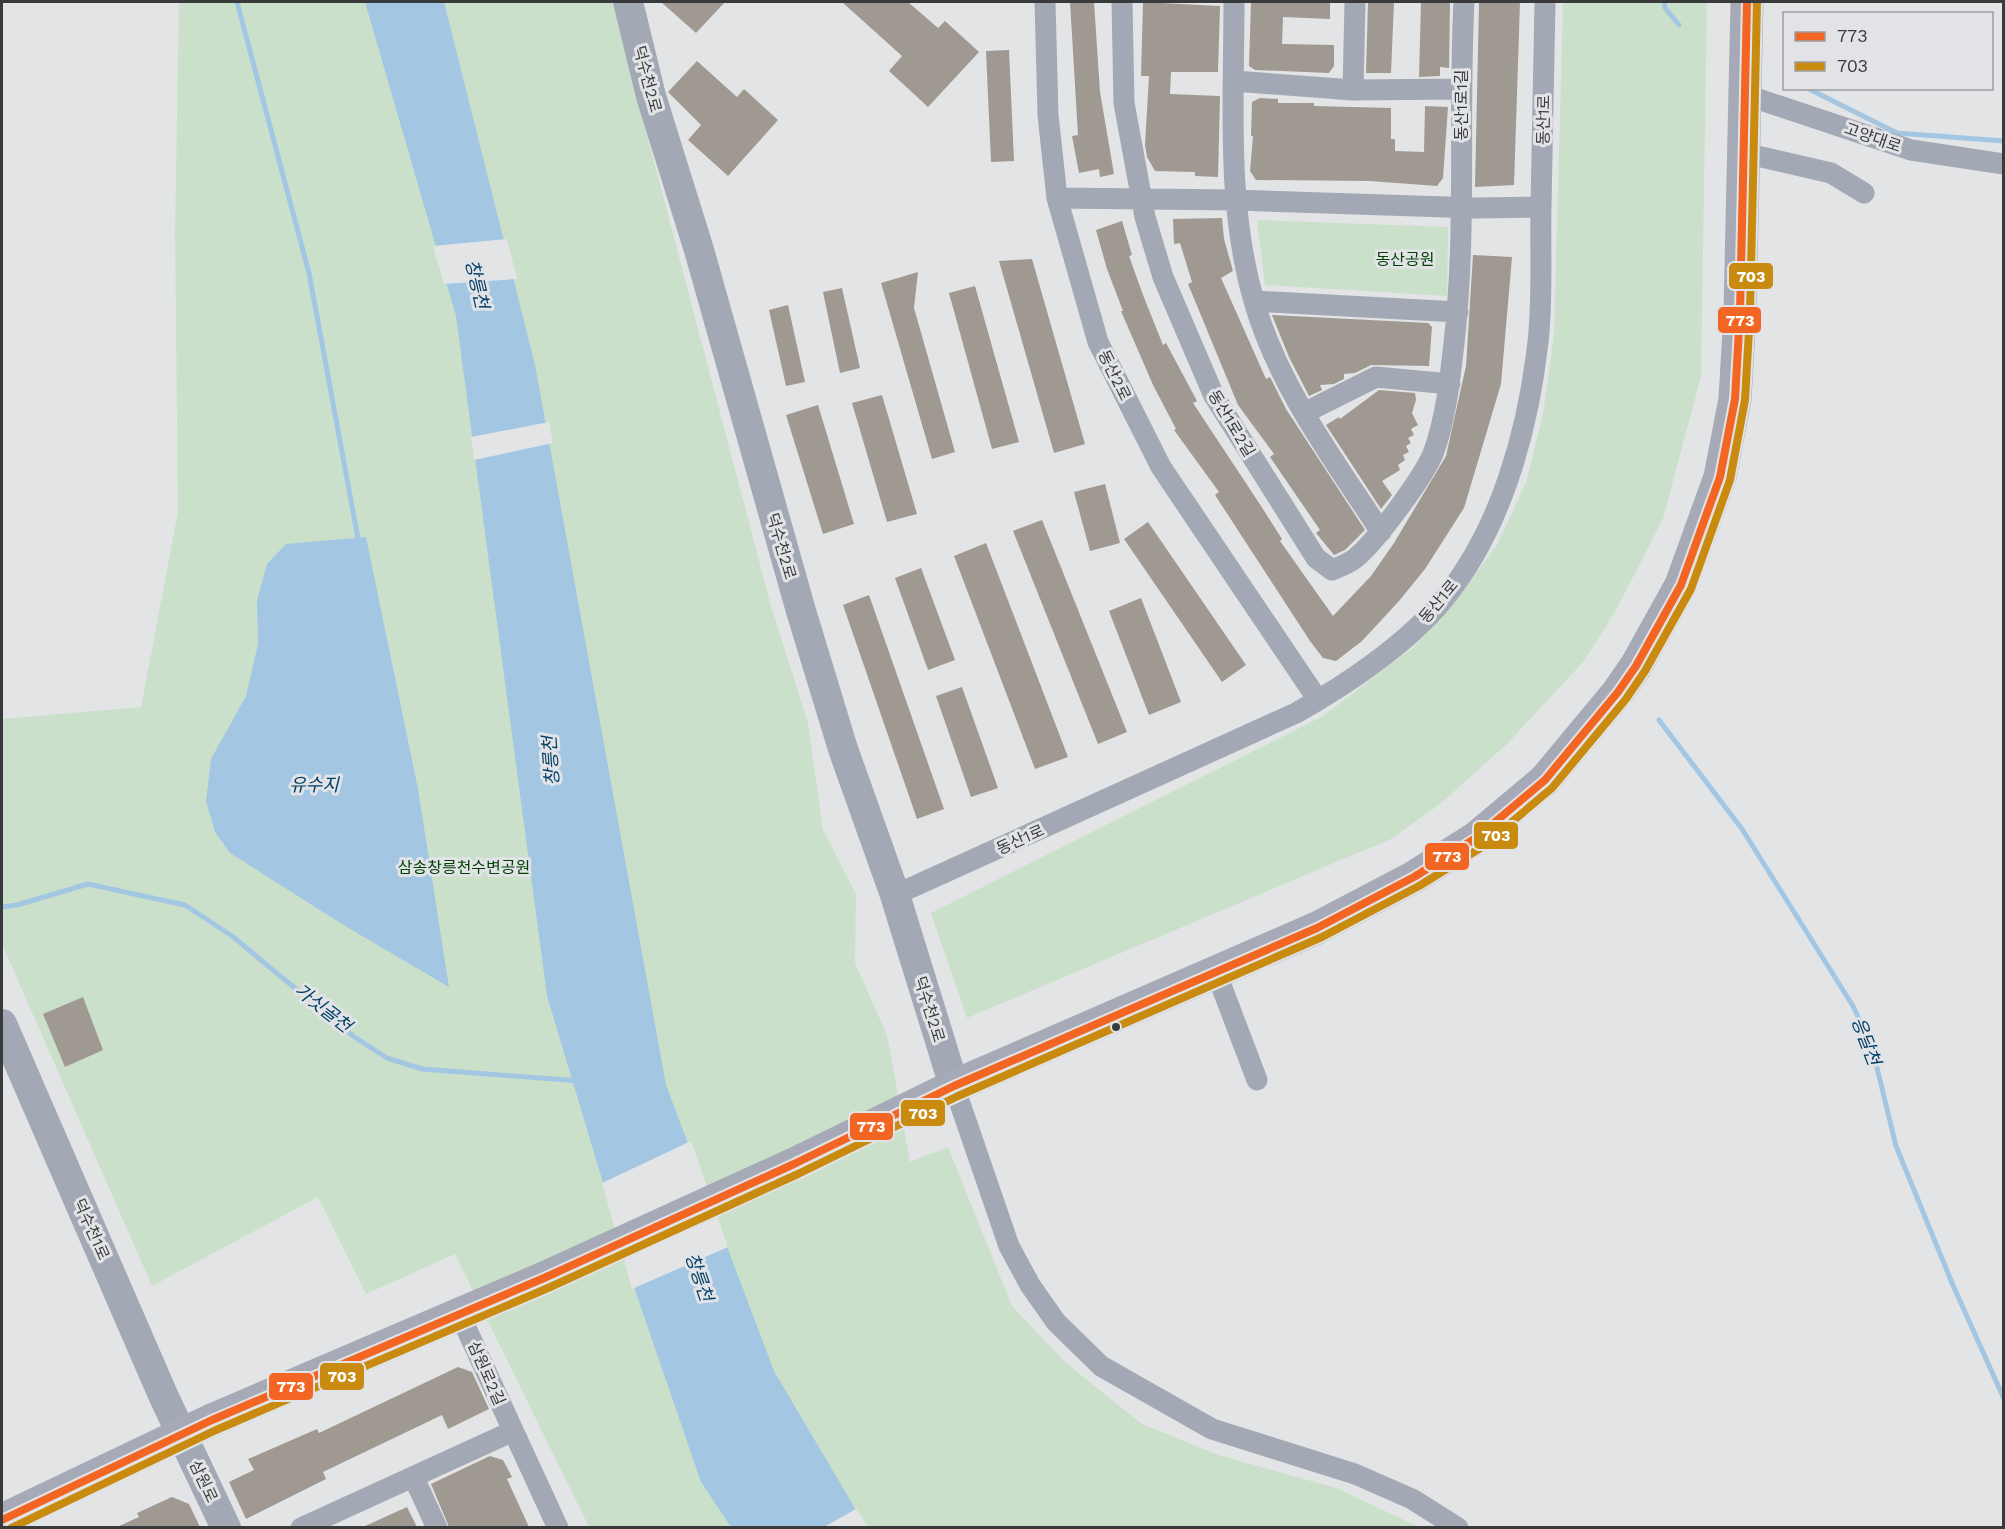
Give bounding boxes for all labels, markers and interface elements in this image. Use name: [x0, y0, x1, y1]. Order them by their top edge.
legend: [1783, 12, 1993, 90]
text: 773: [1837, 25, 1868, 46]
street label: 덕수천2로: [630, 44, 666, 115]
text: 703: [1837, 55, 1868, 76]
street label: 동산1로1길: [1452, 69, 1471, 141]
street label: 동산1로: [1534, 94, 1553, 145]
street label: 고양대로: [1842, 119, 1904, 156]
park label: 동산공원: [1376, 250, 1434, 269]
water label: 창릉천: [462, 257, 494, 313]
line badge: 703: [1728, 262, 1774, 290]
text: 703: [1737, 267, 1765, 286]
line badge: 773: [1717, 306, 1762, 334]
text: 773: [1726, 311, 1754, 330]
street label: 동산2로: [1094, 347, 1135, 404]
street label: 동산1로2길: [1204, 386, 1259, 460]
street label: 덕수천2로: [763, 511, 800, 582]
street label: 동산1로: [1415, 576, 1462, 627]
water label: 창릉천: [538, 733, 563, 787]
water label: 유수지: [289, 774, 340, 795]
street label: 동산1로: [993, 820, 1047, 858]
line badge: 703: [1473, 821, 1519, 850]
text: 703: [1482, 826, 1510, 845]
line badge: 773: [1424, 842, 1470, 871]
text: 773: [1433, 847, 1461, 866]
park label: 삼송창릉천수변공원: [398, 858, 530, 877]
street label: 덕수천2로: [910, 974, 949, 1045]
water label: 가싯골천: [291, 979, 358, 1038]
water label: 응달천: [1848, 1014, 1886, 1070]
unlabelled marker: [1110, 1021, 1122, 1033]
line badge: 703: [900, 1099, 946, 1127]
text: 703: [909, 1104, 937, 1123]
line badge: 773: [849, 1112, 894, 1141]
text: 773: [857, 1117, 885, 1136]
street label: 덕수천1로: [70, 1196, 114, 1263]
water label: 창릉천: [681, 1250, 718, 1306]
street label: 삼원로2길: [464, 1338, 509, 1408]
line badge: 703: [319, 1362, 365, 1391]
text: 703: [328, 1367, 356, 1386]
line badge: 773: [268, 1372, 314, 1401]
text: 773: [277, 1377, 305, 1396]
street label: 삼원로: [186, 1457, 222, 1505]

